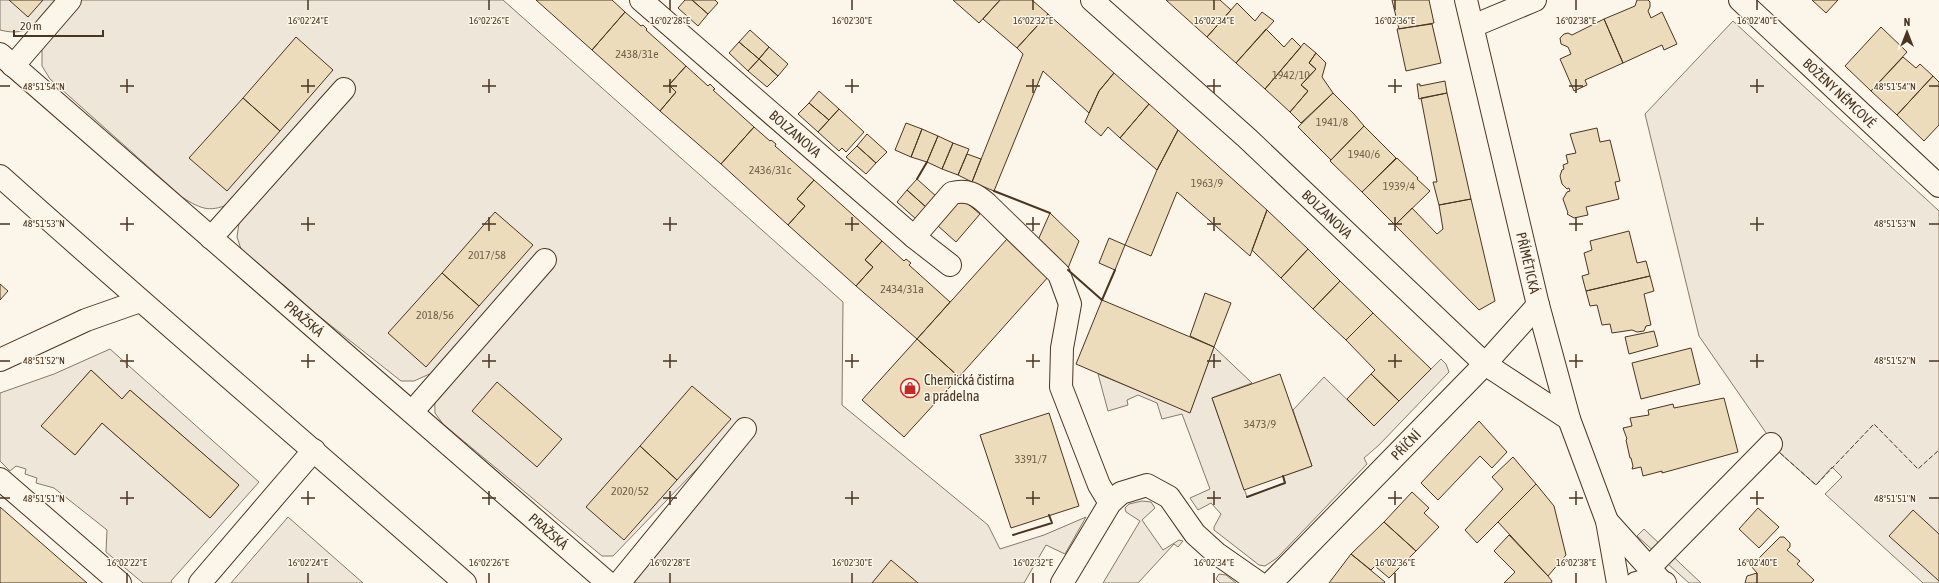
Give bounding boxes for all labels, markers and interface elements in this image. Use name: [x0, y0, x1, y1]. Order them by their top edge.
scale bar: [14, 12, 103, 38]
north arrow: [1887, 12, 1927, 52]
text: 16°02'24"E: [288, 15, 329, 26]
text: 16°02'26"E: [469, 15, 510, 26]
text: 16°02'28"E: [650, 15, 691, 26]
text: 16°02'30"E: [832, 15, 873, 26]
text: 16°02'32"E: [1013, 15, 1054, 26]
text: 16°02'34"E: [1194, 15, 1235, 26]
text: 16°02'36"E: [1375, 15, 1416, 26]
text: 16°02'38"E: [1556, 15, 1597, 26]
text: 16°02'40"E: [1737, 15, 1778, 26]
text: N: [1904, 16, 1910, 28]
text: 20 m: [20, 19, 42, 33]
house number: 2438/31e: [615, 47, 659, 61]
street label: BOŽENY NĚMCOVÉ: [1800, 55, 1879, 131]
house number: 1942/10: [1272, 68, 1310, 82]
text: 48°51'54"N: [23, 81, 65, 92]
text: 48°51'54"N: [1874, 81, 1916, 92]
street label: BOLZANOVA: [766, 107, 824, 161]
house number: 1941/8: [1316, 115, 1348, 129]
house number: 1940/6: [1348, 147, 1380, 161]
house number: 2436/31c: [749, 163, 792, 177]
house number: 1963/9: [1191, 176, 1223, 190]
house number: 1939/4: [1383, 179, 1415, 193]
street label: BOLZANOVA: [1299, 187, 1356, 242]
text: 48°51'53"N: [23, 218, 65, 229]
text: 48°51'53"N: [1874, 218, 1916, 229]
street label: PŘÍMĚTICKÁ: [1513, 230, 1543, 295]
house number: 2017/58: [468, 248, 506, 262]
house number: 2434/31a: [880, 282, 924, 296]
street label: PRAŽSKÁ: [281, 297, 327, 340]
house number: 2018/56: [416, 308, 454, 322]
text: 48°51'52"N: [23, 355, 65, 366]
text: 48°51'52"N: [1874, 355, 1916, 366]
place label: Chemická čistírna a prádelna: [924, 372, 1015, 404]
shop icon: Chemická čistírna a prádelna: [899, 377, 921, 399]
house number: 3473/9: [1244, 417, 1276, 431]
street label: PŘÍČNÍ: [1388, 427, 1424, 463]
house number: 3391/7: [1015, 452, 1047, 466]
house number: 2020/52: [611, 484, 649, 498]
text: 48°51'51"N: [23, 493, 65, 504]
text: 48°51'51"N: [1874, 493, 1916, 504]
street label: PRAŽSKÁ: [526, 510, 571, 553]
text: 16°02'22"E: [107, 557, 148, 568]
text: 16°02'24"E: [288, 557, 329, 568]
text: 16°02'26"E: [469, 557, 510, 568]
text: 16°02'28"E: [650, 557, 691, 568]
text: 16°02'30"E: [832, 557, 873, 568]
text: 16°02'32"E: [1013, 557, 1054, 568]
text: 16°02'34"E: [1194, 557, 1235, 568]
text: 16°02'36"E: [1375, 557, 1416, 568]
text: 16°02'38"E: [1556, 557, 1597, 568]
text: 16°02'40"E: [1737, 557, 1778, 568]

